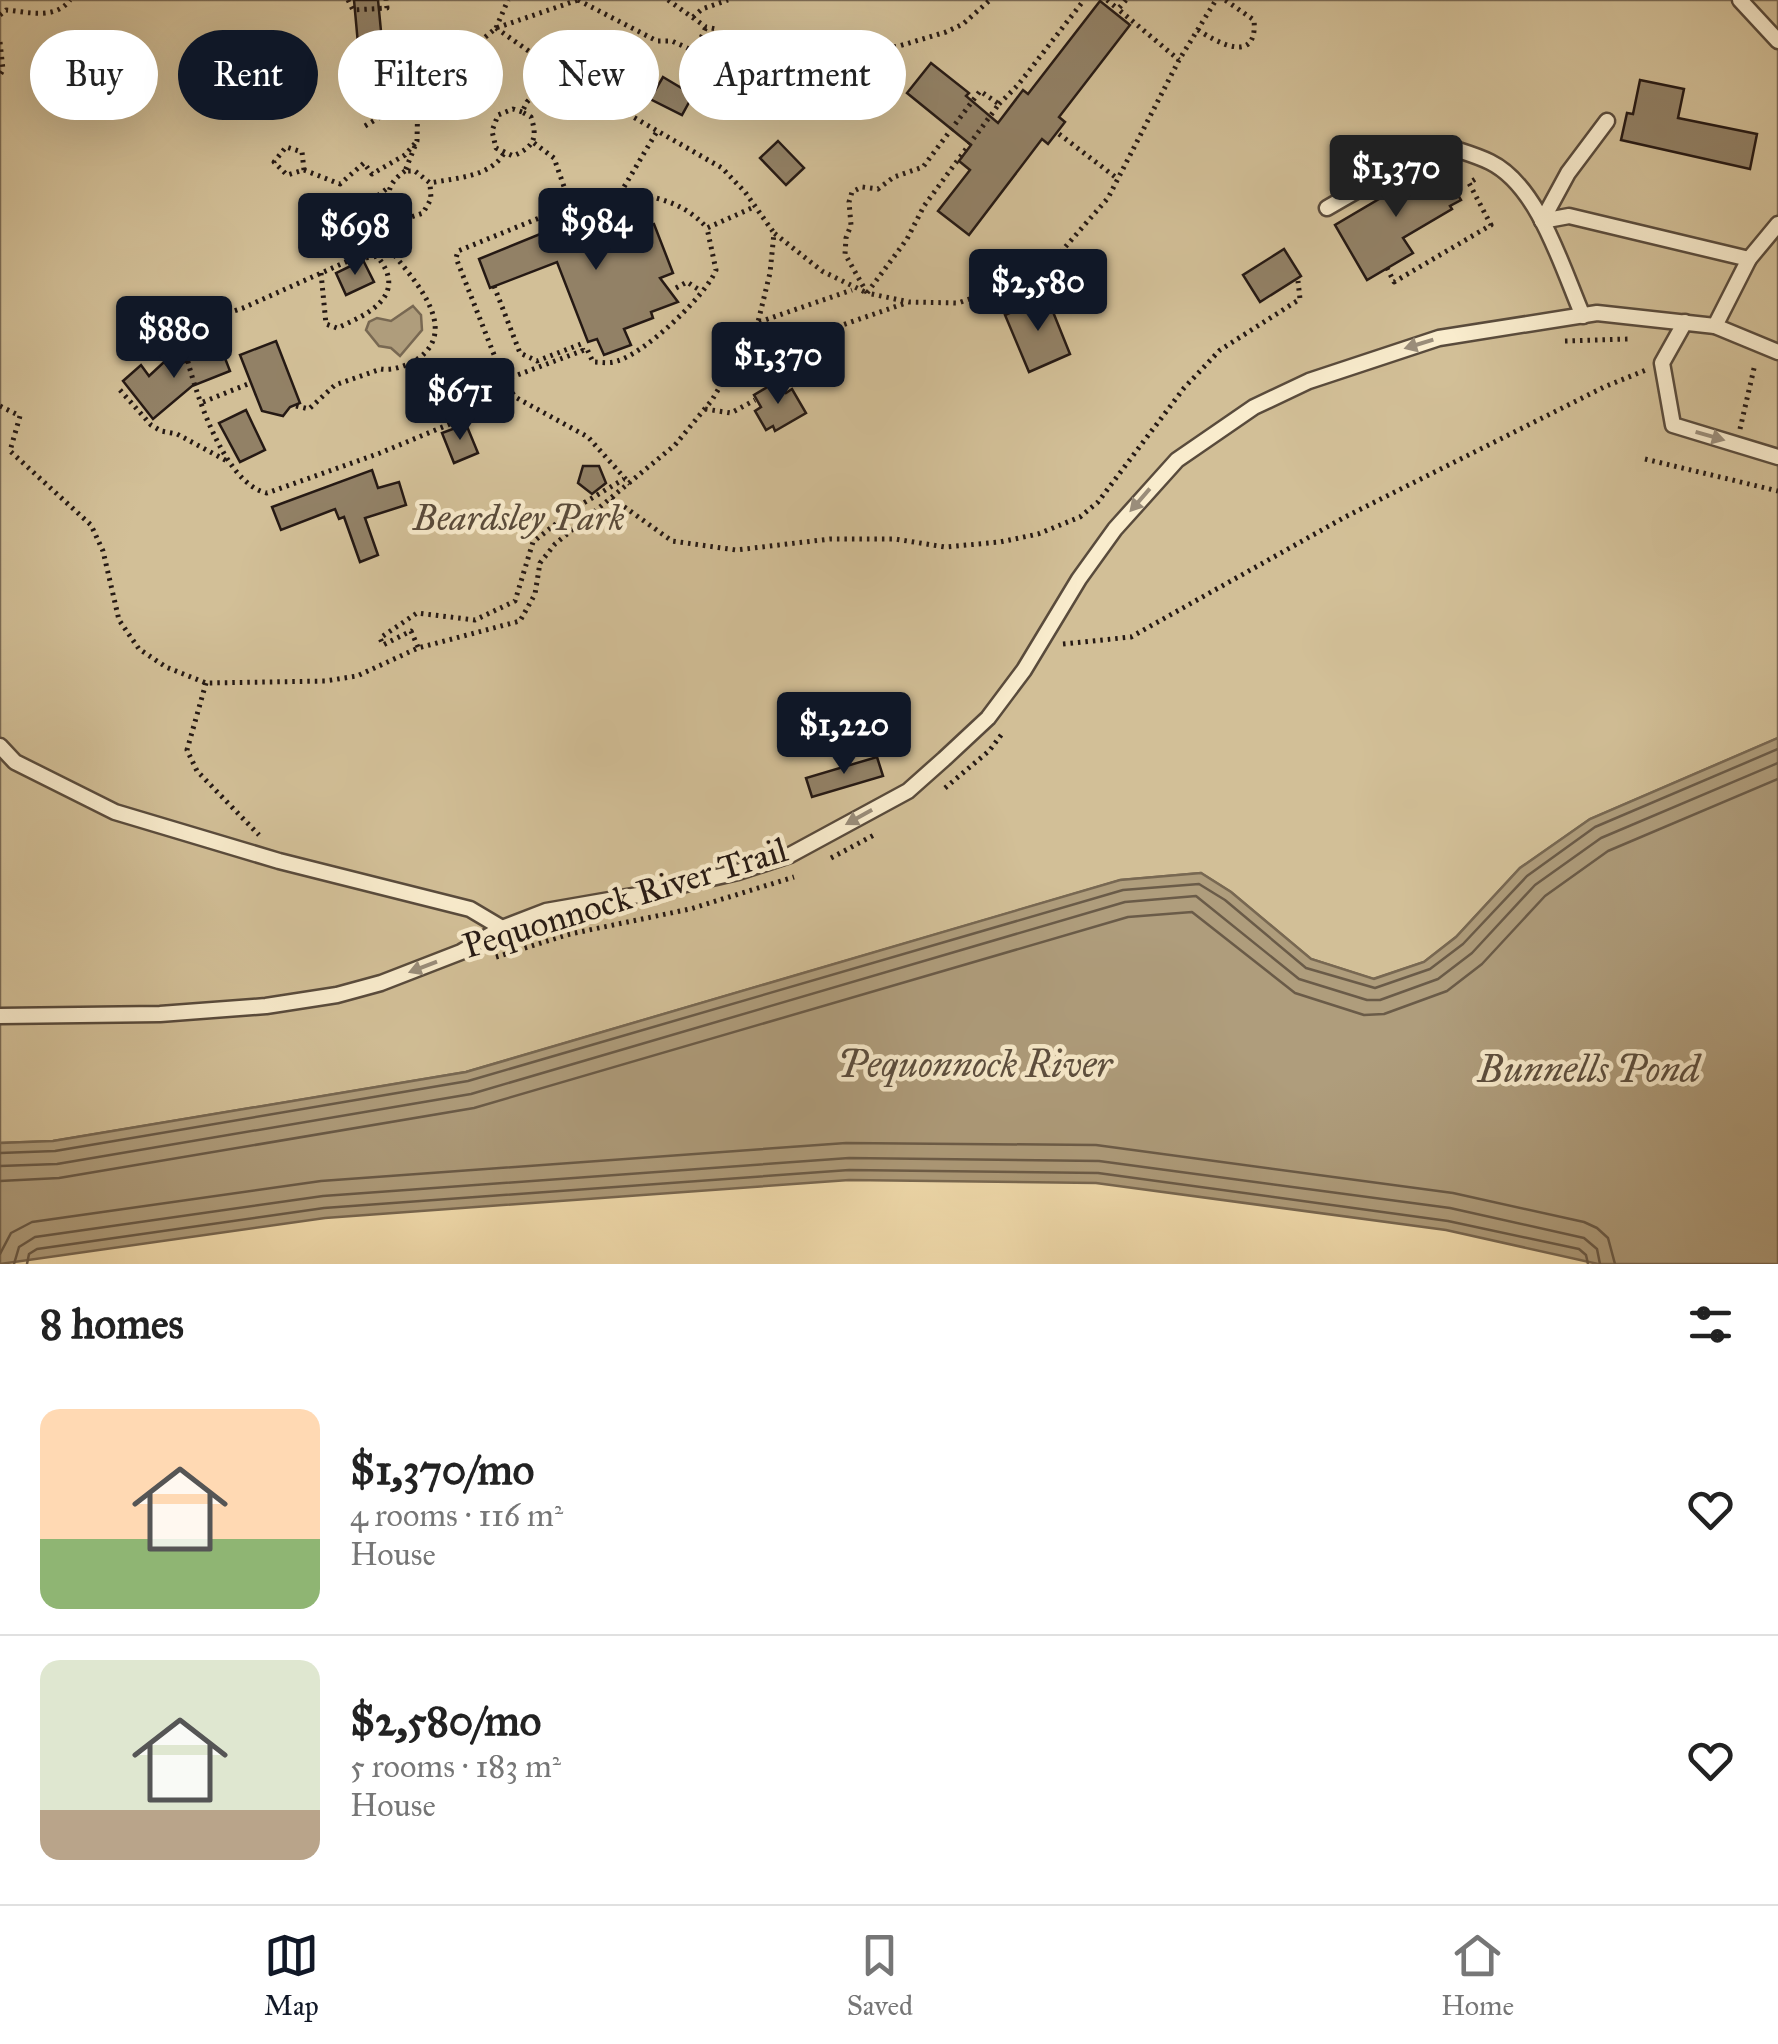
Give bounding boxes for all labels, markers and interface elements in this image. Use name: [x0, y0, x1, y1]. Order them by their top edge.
chip: Buy: [30, 30, 158, 120]
chip: Rent: [178, 30, 318, 120]
chip: Filters: [338, 30, 503, 120]
chip: New: [523, 30, 659, 120]
chip: Apartment: [679, 30, 906, 120]
pin: $1,370: [1315, 135, 1477, 220]
text: $1,370: [1352, 148, 1440, 187]
pin: $984: [537, 188, 655, 273]
pin: $698: [296, 193, 414, 278]
text: $984: [560, 201, 632, 240]
text: $698: [320, 206, 390, 245]
pin: $2,580: [957, 249, 1119, 334]
text: $2,580: [991, 262, 1085, 301]
pin: $880: [115, 296, 233, 381]
text: $880: [138, 309, 210, 348]
pin: $1,370: [697, 322, 859, 407]
text: $1,370: [734, 335, 822, 374]
one-way arrow: [1403, 337, 1434, 352]
pin: $671: [401, 358, 519, 443]
text: $671: [427, 371, 493, 410]
one-way arrow: [1695, 429, 1726, 445]
one-way arrow: [1129, 487, 1151, 512]
park label: Beardsley Park: [411, 497, 625, 540]
pin: $1,220: [763, 692, 925, 777]
text: $1,220: [799, 705, 889, 744]
one-way arrow: [845, 808, 873, 826]
street label: Pequonnock River Trail: [458, 828, 793, 968]
one-way arrow: [407, 960, 437, 975]
water label: Pequonnock River: [838, 1041, 1114, 1087]
water label: Bunnells Pond: [1476, 1046, 1702, 1092]
icon: filters: [1683, 1297, 1738, 1352]
text: 8 homes: [40, 1298, 184, 1350]
text: $1,370/mo: [350, 1444, 534, 1496]
icon: home: [120, 1449, 240, 1569]
icon: heart: [1683, 1482, 1738, 1537]
text: 4 rooms · 116 m²: [350, 1496, 563, 1535]
text: House: [350, 1535, 436, 1574]
text: $2,580/mo: [350, 1695, 541, 1747]
icon: home: [120, 1700, 240, 1820]
icon: heart: [1683, 1733, 1738, 1788]
text: 5 rooms · 183 m²: [350, 1747, 561, 1786]
text: House: [350, 1786, 436, 1825]
tab: Map: [264, 1928, 319, 2023]
tab: Saved: [847, 1928, 913, 2023]
tab: Home: [1441, 1928, 1514, 2023]

